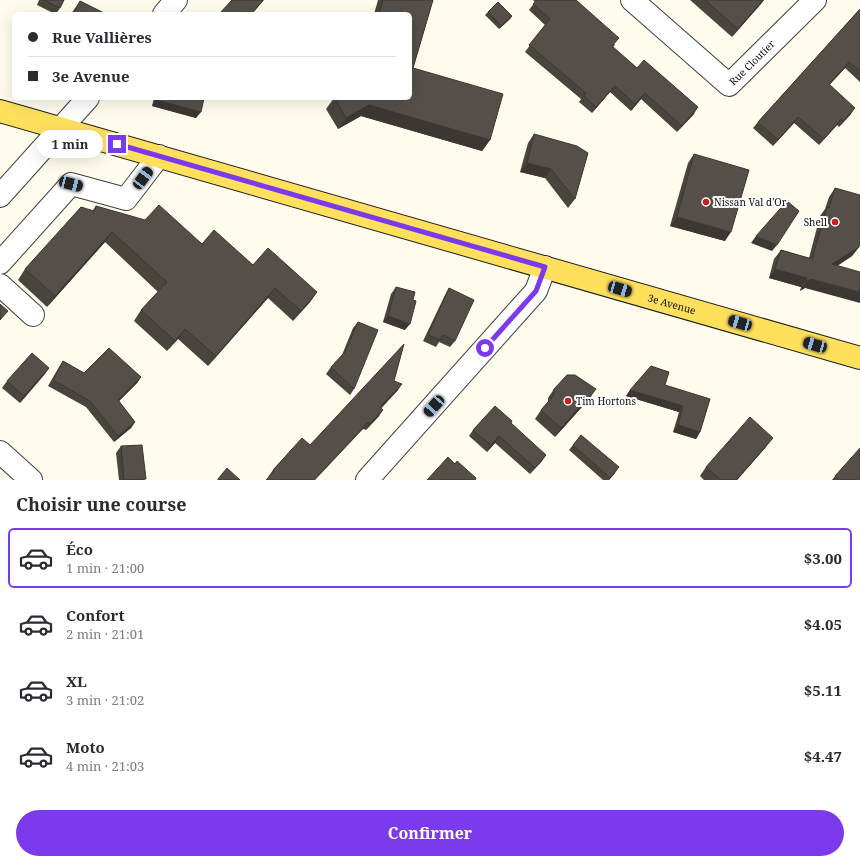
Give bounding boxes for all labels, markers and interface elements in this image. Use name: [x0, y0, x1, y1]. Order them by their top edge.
text: Rue Vallières: [52, 27, 152, 47]
street label: Rue Cloutier: [726, 37, 778, 88]
text: 3e Avenue: [52, 66, 130, 86]
callout: 1 min: [37, 130, 103, 158]
text: 1 min: [52, 135, 88, 153]
route end: [108, 135, 126, 153]
car: [131, 165, 155, 191]
car: [58, 175, 84, 193]
place label: Nissan Val d'Or: [714, 195, 787, 209]
marker: Nissan Val d'Or: [701, 197, 711, 207]
place label: Shell: [804, 215, 827, 229]
marker: Shell: [830, 217, 840, 227]
car: [607, 280, 633, 298]
street label: 3e Avenue: [646, 290, 697, 317]
car: [727, 314, 753, 332]
car: [802, 336, 828, 354]
route start: [476, 339, 494, 357]
car: [422, 393, 446, 419]
place label: Tim Hortons: [576, 394, 637, 408]
marker: Tim Hortons: [563, 396, 573, 406]
text: Choisir une course: [16, 492, 186, 516]
text: Éco: [66, 539, 93, 559]
icon: car: [18, 540, 54, 576]
text: $3.00: [804, 548, 842, 568]
text: 1 min · 21:00: [66, 559, 144, 577]
text: Confort: [66, 605, 125, 625]
icon: car: [18, 606, 54, 642]
text: $4.05: [804, 614, 842, 634]
text: 2 min · 21:01: [66, 625, 144, 643]
text: XL: [66, 671, 87, 691]
icon: car: [18, 672, 54, 708]
text: $5.11: [804, 680, 842, 700]
text: 3 min · 21:02: [66, 691, 144, 709]
text: Moto: [66, 737, 105, 757]
icon: car: [18, 738, 54, 774]
text: $4.47: [804, 746, 842, 766]
text: 4 min · 21:03: [66, 757, 144, 775]
button: Confirmer: [16, 810, 844, 856]

